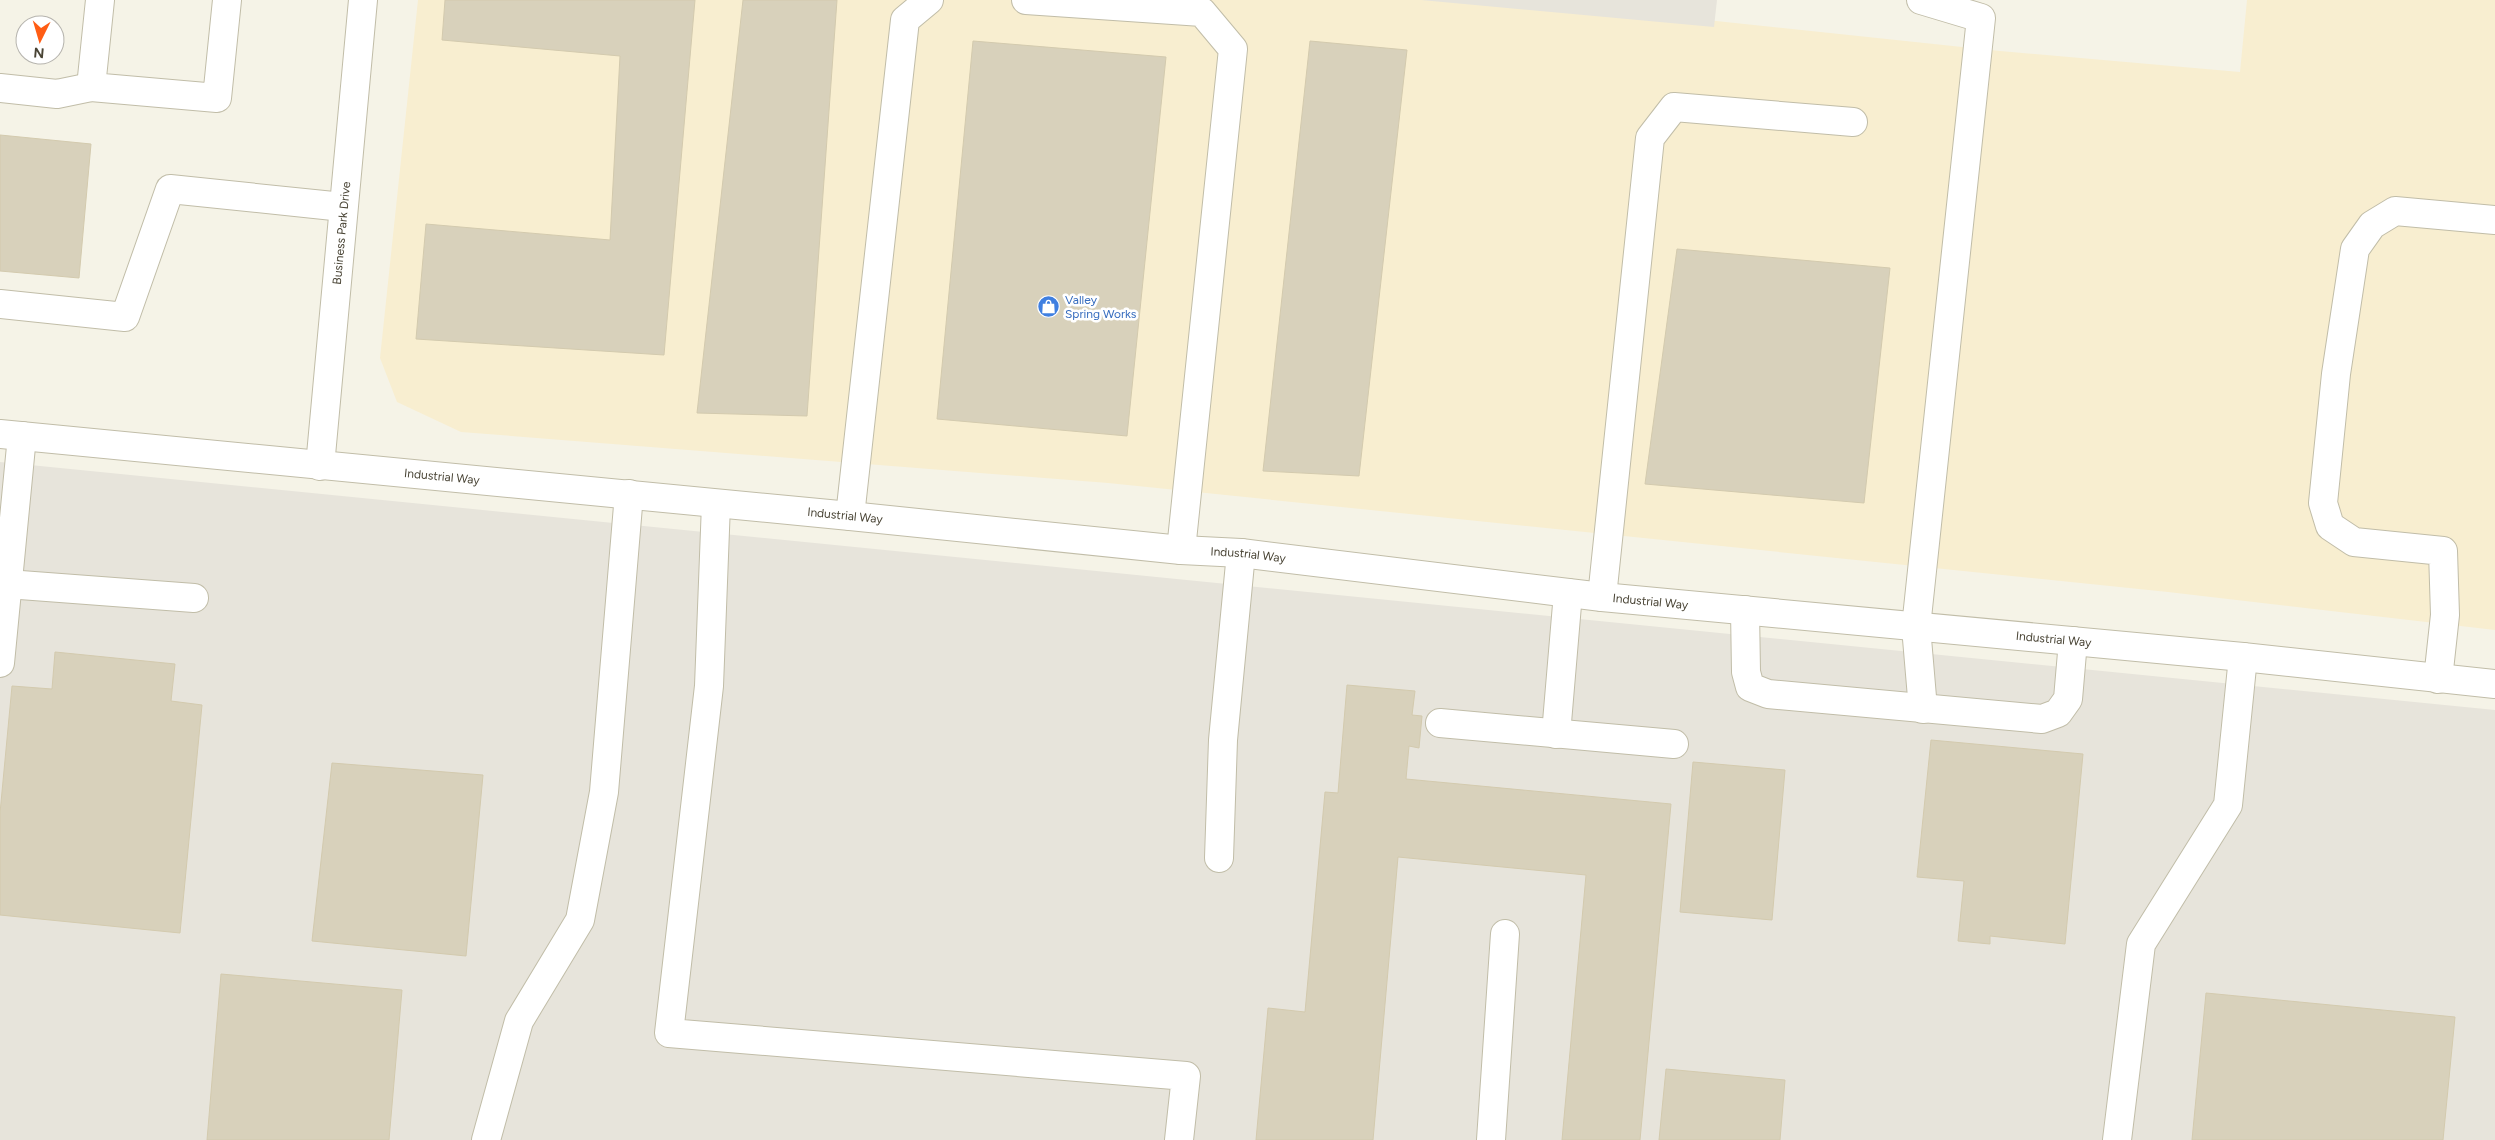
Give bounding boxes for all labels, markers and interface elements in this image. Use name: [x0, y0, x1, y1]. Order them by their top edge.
north arrow: [15, 15, 65, 65]
text: N: [33, 44, 45, 61]
street label: Business Park Drive: [330, 180, 353, 285]
place label: Valley Spring Works: [1065, 293, 1137, 321]
shop icon: Valley Spring Works: [1037, 295, 1061, 319]
street label: Industrial Way: [404, 466, 481, 487]
street label: Industrial Way: [807, 505, 884, 526]
street label: Industrial Way: [1210, 544, 1287, 565]
street label: Industrial Way: [1612, 591, 1689, 612]
street label: Industrial Way: [2015, 629, 2093, 650]

